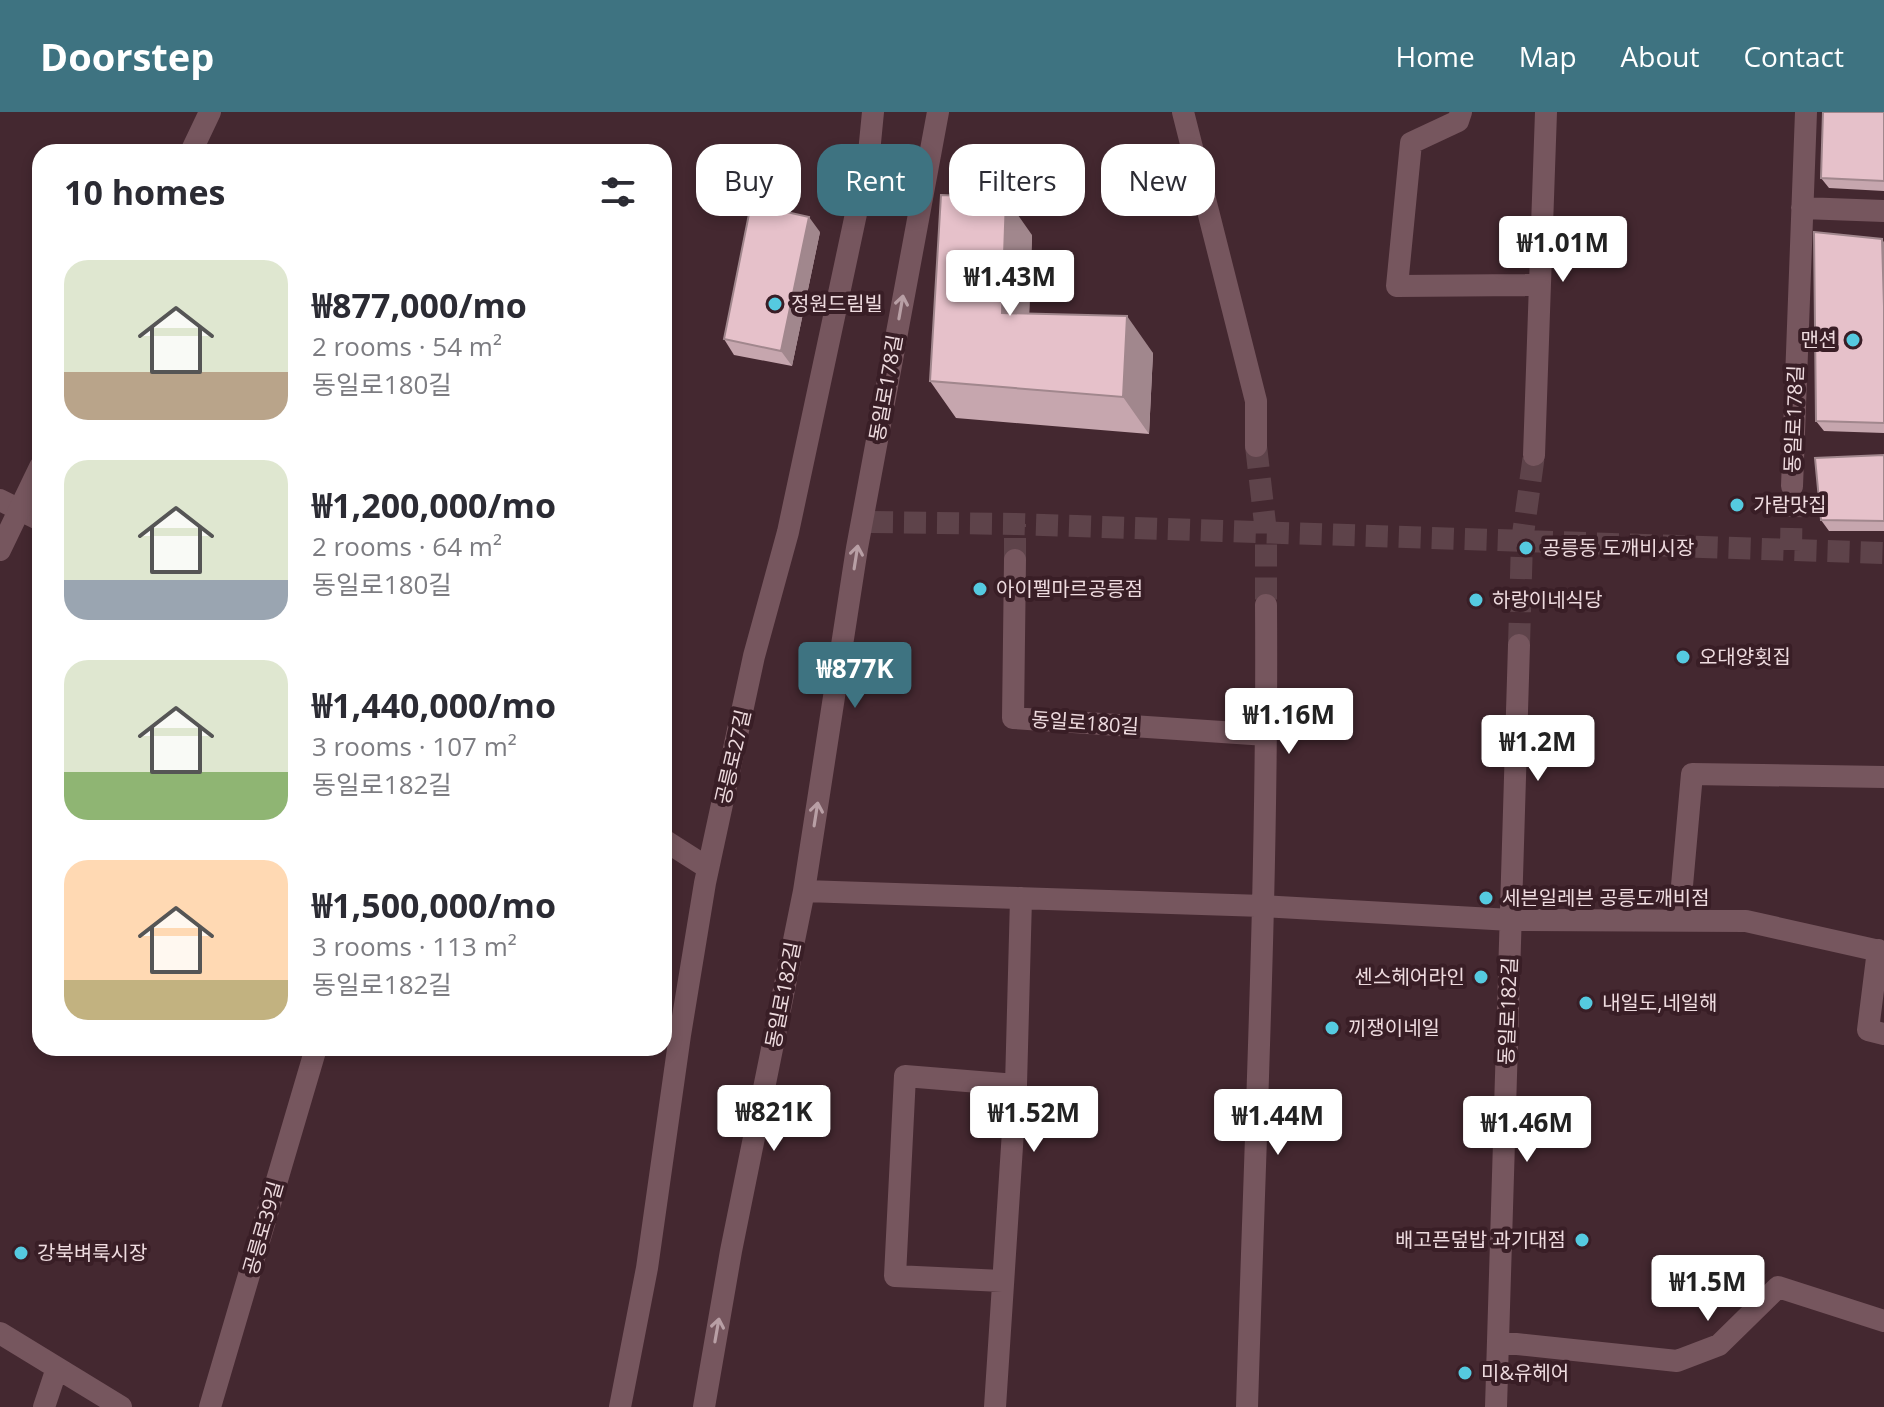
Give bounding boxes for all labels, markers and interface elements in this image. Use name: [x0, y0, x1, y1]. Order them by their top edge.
text: Doorstep: [40, 30, 214, 82]
text: Home: [1396, 37, 1475, 75]
text: Map: [1519, 37, 1577, 75]
text: About: [1621, 37, 1699, 75]
text: Contact: [1743, 37, 1844, 75]
chip: Buy: [696, 144, 801, 216]
chip: Rent: [817, 144, 933, 216]
chip: Filters: [949, 144, 1085, 216]
chip: New: [1101, 144, 1215, 216]
text: 10 homes: [64, 169, 225, 215]
icon: filters: [596, 170, 640, 214]
pin: ₩1.01M: [1498, 216, 1628, 284]
text: ₩1.01M: [1517, 224, 1609, 260]
pin: ₩1.43M: [945, 250, 1075, 318]
text: ₩1.43M: [964, 258, 1056, 294]
text: ₩877,000/mo: [312, 282, 527, 328]
place label: 정원드림빌: [791, 290, 883, 317]
icon: home: [128, 292, 224, 388]
marker: 정원드림빌: [766, 295, 784, 313]
one-way arrow: [895, 295, 910, 321]
place label: 맨션: [1800, 326, 1837, 353]
text: 2 rooms · 54 m²: [312, 328, 502, 364]
marker: 맨션: [1844, 331, 1862, 349]
street label: 동일로178길: [863, 332, 908, 443]
street label: 동일로178길: [1778, 365, 1809, 473]
text: 동일로180길: [312, 366, 452, 402]
text: ₩1,200,000/mo: [312, 482, 556, 528]
place label: 가람맛집: [1753, 491, 1827, 518]
icon: home: [128, 492, 224, 588]
marker: 가람맛집: [1728, 496, 1746, 514]
text: 2 rooms · 64 m²: [312, 528, 502, 564]
place label: 공릉동 도깨비시장: [1542, 534, 1694, 561]
marker: 공릉동 도깨비시장: [1517, 539, 1535, 557]
one-way arrow: [849, 545, 864, 570]
text: 동일로180길: [312, 566, 452, 602]
place label: 아이펠마르공릉점: [996, 575, 1143, 602]
marker: 아이펠마르공릉점: [971, 580, 989, 598]
place label: 하랑이네식당: [1492, 586, 1602, 613]
marker: 하랑이네식당: [1467, 591, 1485, 609]
pin: ₩877K: [799, 642, 911, 710]
place label: 오대양횟집: [1699, 643, 1791, 670]
marker: 오대양횟집: [1674, 648, 1692, 666]
text: ₩877K: [816, 650, 894, 686]
text: ₩1,440,000/mo: [312, 682, 556, 728]
pin: ₩1.16M: [1224, 688, 1354, 756]
icon: home: [128, 692, 224, 788]
text: ₩1.16M: [1243, 696, 1335, 732]
street label: 동일로180길: [1030, 705, 1140, 740]
street label: 공릉로27길: [709, 707, 757, 807]
pin: ₩1.2M: [1482, 715, 1594, 783]
text: ₩1.2M: [1499, 723, 1577, 759]
text: 3 rooms · 107 m²: [312, 728, 517, 764]
text: 동일로182길: [312, 766, 452, 802]
one-way arrow: [809, 802, 824, 827]
text: ₩1,500,000/mo: [312, 882, 556, 928]
place label: 세븐일레븐 공릉도깨비점: [1502, 884, 1710, 911]
marker: 세븐일레븐 공릉도깨비점: [1477, 889, 1495, 907]
icon: home: [128, 892, 224, 988]
text: 3 rooms · 113 m²: [312, 928, 517, 964]
street label: 동일로182길: [759, 939, 806, 1050]
street label: 동일로182길: [1492, 957, 1523, 1065]
place label: 센스헤어라인: [1355, 963, 1465, 990]
text: 동일로182길: [312, 966, 452, 1002]
marker: 센스헤어라인: [1472, 968, 1490, 986]
place label: 내일도,네일해: [1602, 989, 1718, 1016]
marker: 내일도,네일해: [1577, 994, 1595, 1012]
place label: 끼쟁이네일: [1348, 1014, 1440, 1041]
marker: 끼쟁이네일: [1323, 1019, 1341, 1037]
pin: ₩821K: [718, 1085, 830, 1153]
pin: ₩1.52M: [969, 1086, 1099, 1154]
pin: ₩1.44M: [1213, 1089, 1343, 1157]
text: ₩821K: [735, 1093, 813, 1129]
text: ₩1.52M: [988, 1094, 1080, 1130]
pin: ₩1.46M: [1462, 1096, 1592, 1164]
text: ₩1.44M: [1232, 1097, 1324, 1133]
text: ₩1.46M: [1481, 1104, 1573, 1140]
street label: 공릉로39길: [236, 1178, 289, 1278]
place label: 배고픈덮밥 과기대점: [1395, 1226, 1566, 1253]
marker: 배고픈덮밥 과기대점: [1573, 1231, 1591, 1249]
place label: 강북벼룩시장: [37, 1239, 147, 1266]
marker: 강북벼룩시장: [12, 1244, 30, 1262]
pin: ₩1.5M: [1652, 1255, 1764, 1323]
text: ₩1.5M: [1669, 1263, 1747, 1299]
one-way arrow: [711, 1318, 726, 1343]
place label: 미&유헤어: [1481, 1359, 1569, 1386]
marker: 미&유헤어: [1456, 1364, 1474, 1382]

